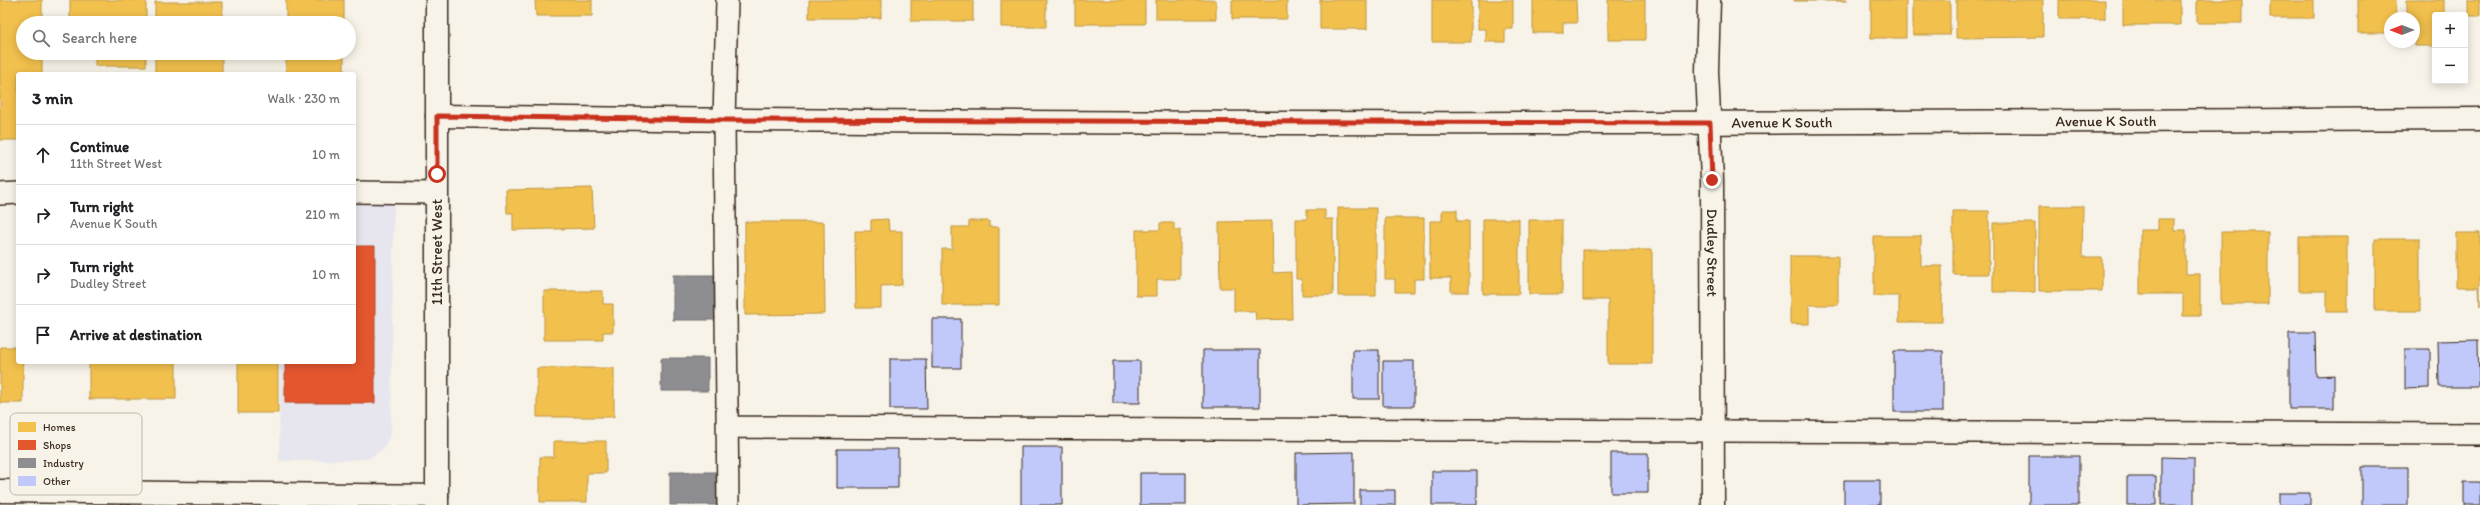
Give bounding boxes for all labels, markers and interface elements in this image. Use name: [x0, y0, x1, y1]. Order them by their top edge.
north arrow: [2384, 12, 2420, 48]
map controls: [2432, 12, 2468, 84]
button: +: [2432, 12, 2468, 48]
search box: [16, 16, 356, 60]
icon: search: [30, 27, 52, 49]
text: Search here: [62, 29, 137, 47]
button: −: [2432, 48, 2468, 84]
text: 3 min: [32, 88, 73, 108]
text: Walk · 230 m: [268, 91, 340, 106]
street label: Avenue K South: [2055, 112, 2157, 130]
street label: Avenue K South: [1731, 113, 1833, 132]
text: Continue: [70, 138, 129, 156]
icon: ahead: [32, 144, 54, 166]
text: 10 m: [312, 147, 340, 162]
text: 11th Street West: [70, 156, 162, 171]
route start: [428, 165, 446, 183]
route end: [1703, 171, 1721, 189]
text: Turn right: [70, 198, 134, 216]
street label: 11th Street West: [428, 198, 446, 305]
icon: right: [32, 204, 54, 226]
text: 210 m: [305, 207, 340, 222]
street label: Dudley Street: [1703, 209, 1721, 297]
text: Avenue K South: [70, 216, 157, 231]
text: Turn right: [70, 258, 134, 276]
icon: right: [32, 264, 54, 286]
text: 10 m: [312, 267, 340, 282]
text: Dudley Street: [70, 276, 146, 291]
icon: arrive: [32, 324, 54, 346]
text: Arrive at destination: [70, 326, 202, 344]
legend: [10, 413, 142, 495]
text: Homes: [43, 421, 76, 434]
text: Shops: [43, 439, 71, 452]
text: Industry: [43, 457, 85, 470]
text: Other: [43, 475, 71, 488]

